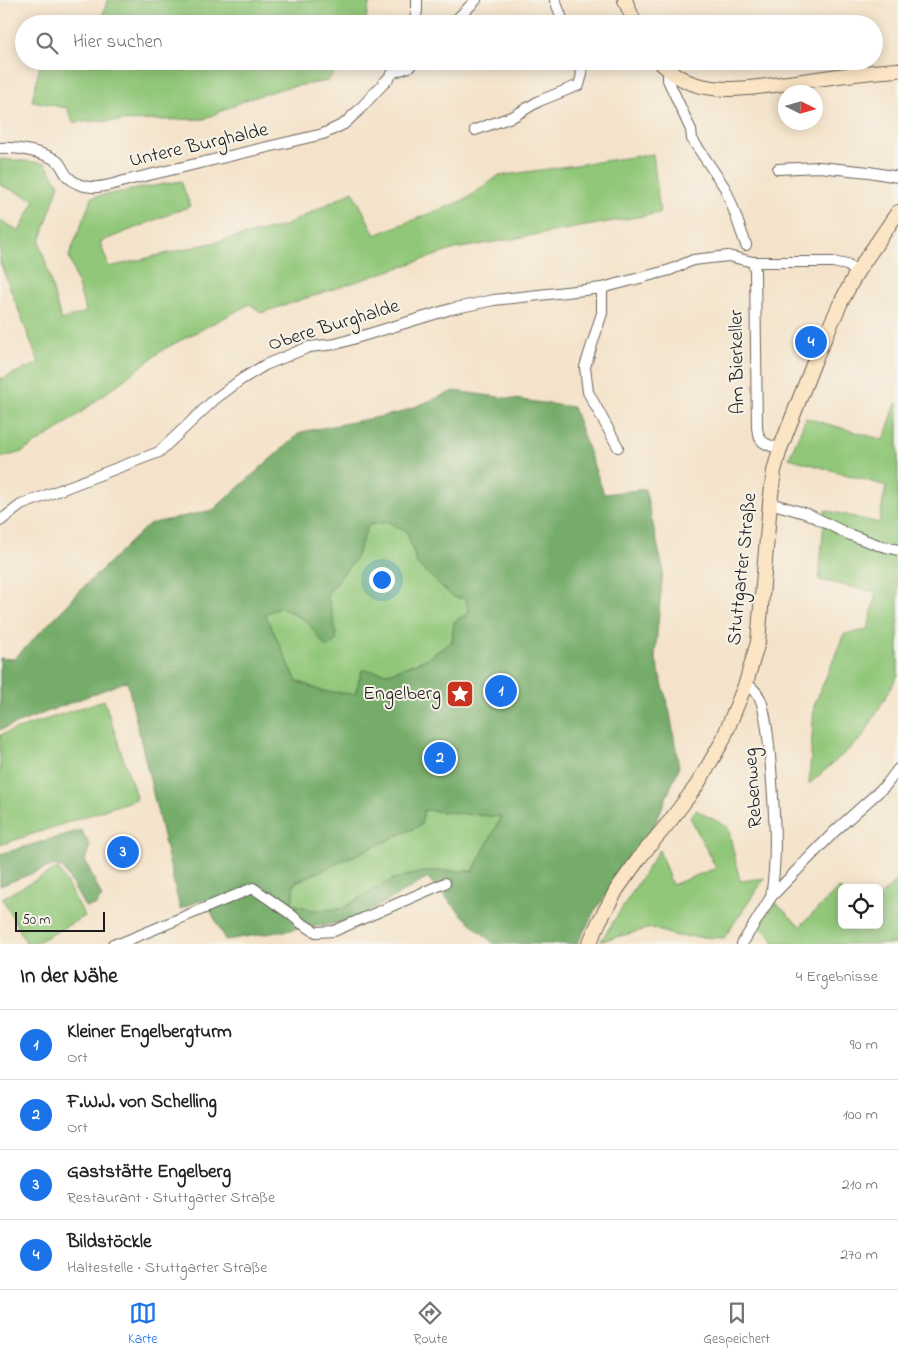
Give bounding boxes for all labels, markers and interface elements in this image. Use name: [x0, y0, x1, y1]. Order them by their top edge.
search box: [15, 15, 883, 70]
icon: search: [33, 29, 61, 57]
text: Hier suchen: [73, 29, 162, 56]
north arrow: [778, 85, 823, 130]
street label: Untere Burghalde: [127, 116, 271, 177]
street label: Obere Burghalde: [265, 292, 404, 361]
street label: Am Bierkeller: [723, 309, 753, 415]
pin: 4: [795, 323, 827, 361]
street label: Stuttgarter Straße: [721, 491, 766, 647]
your location: [369, 567, 395, 593]
pin: 1: [485, 672, 517, 710]
place icon: Engelberg: [445, 679, 475, 709]
place label: Engelberg: [363, 680, 441, 710]
pin: 2: [424, 739, 456, 777]
street label: Rebenweg: [737, 747, 772, 829]
pin: 3: [107, 833, 139, 871]
map controls: [838, 884, 883, 929]
button: locate: [838, 884, 883, 929]
scale bar: [15, 909, 105, 932]
text: 50 m: [22, 910, 50, 931]
text: In der Nähe: [20, 962, 118, 992]
text: 4 Ergebnisse: [796, 965, 878, 989]
text: Kleiner Engelbergturm: [67, 1019, 232, 1046]
text: 1: [33, 1033, 39, 1057]
text: 90 m: [850, 1033, 878, 1057]
text: Ort: [67, 1046, 88, 1070]
text: F.W.J. von Schelling: [67, 1089, 217, 1116]
text: 2: [32, 1103, 40, 1127]
text: 100 m: [843, 1103, 878, 1127]
text: Ort: [67, 1116, 88, 1140]
text: Gaststätte Engelberg: [67, 1159, 231, 1186]
text: 3: [33, 1173, 39, 1197]
text: 210 m: [842, 1173, 878, 1197]
text: Restaurant · Stuttgarter Straße: [67, 1186, 275, 1210]
text: Bildstöckle: [67, 1229, 151, 1256]
text: 4: [33, 1243, 39, 1267]
text: 270 m: [840, 1243, 878, 1267]
text: Haltestelle · Stuttgarter Straße: [67, 1256, 267, 1280]
tab: Karte: [128, 1299, 158, 1350]
tab: Route: [413, 1299, 447, 1350]
tab: Gespeichert: [703, 1299, 770, 1350]

